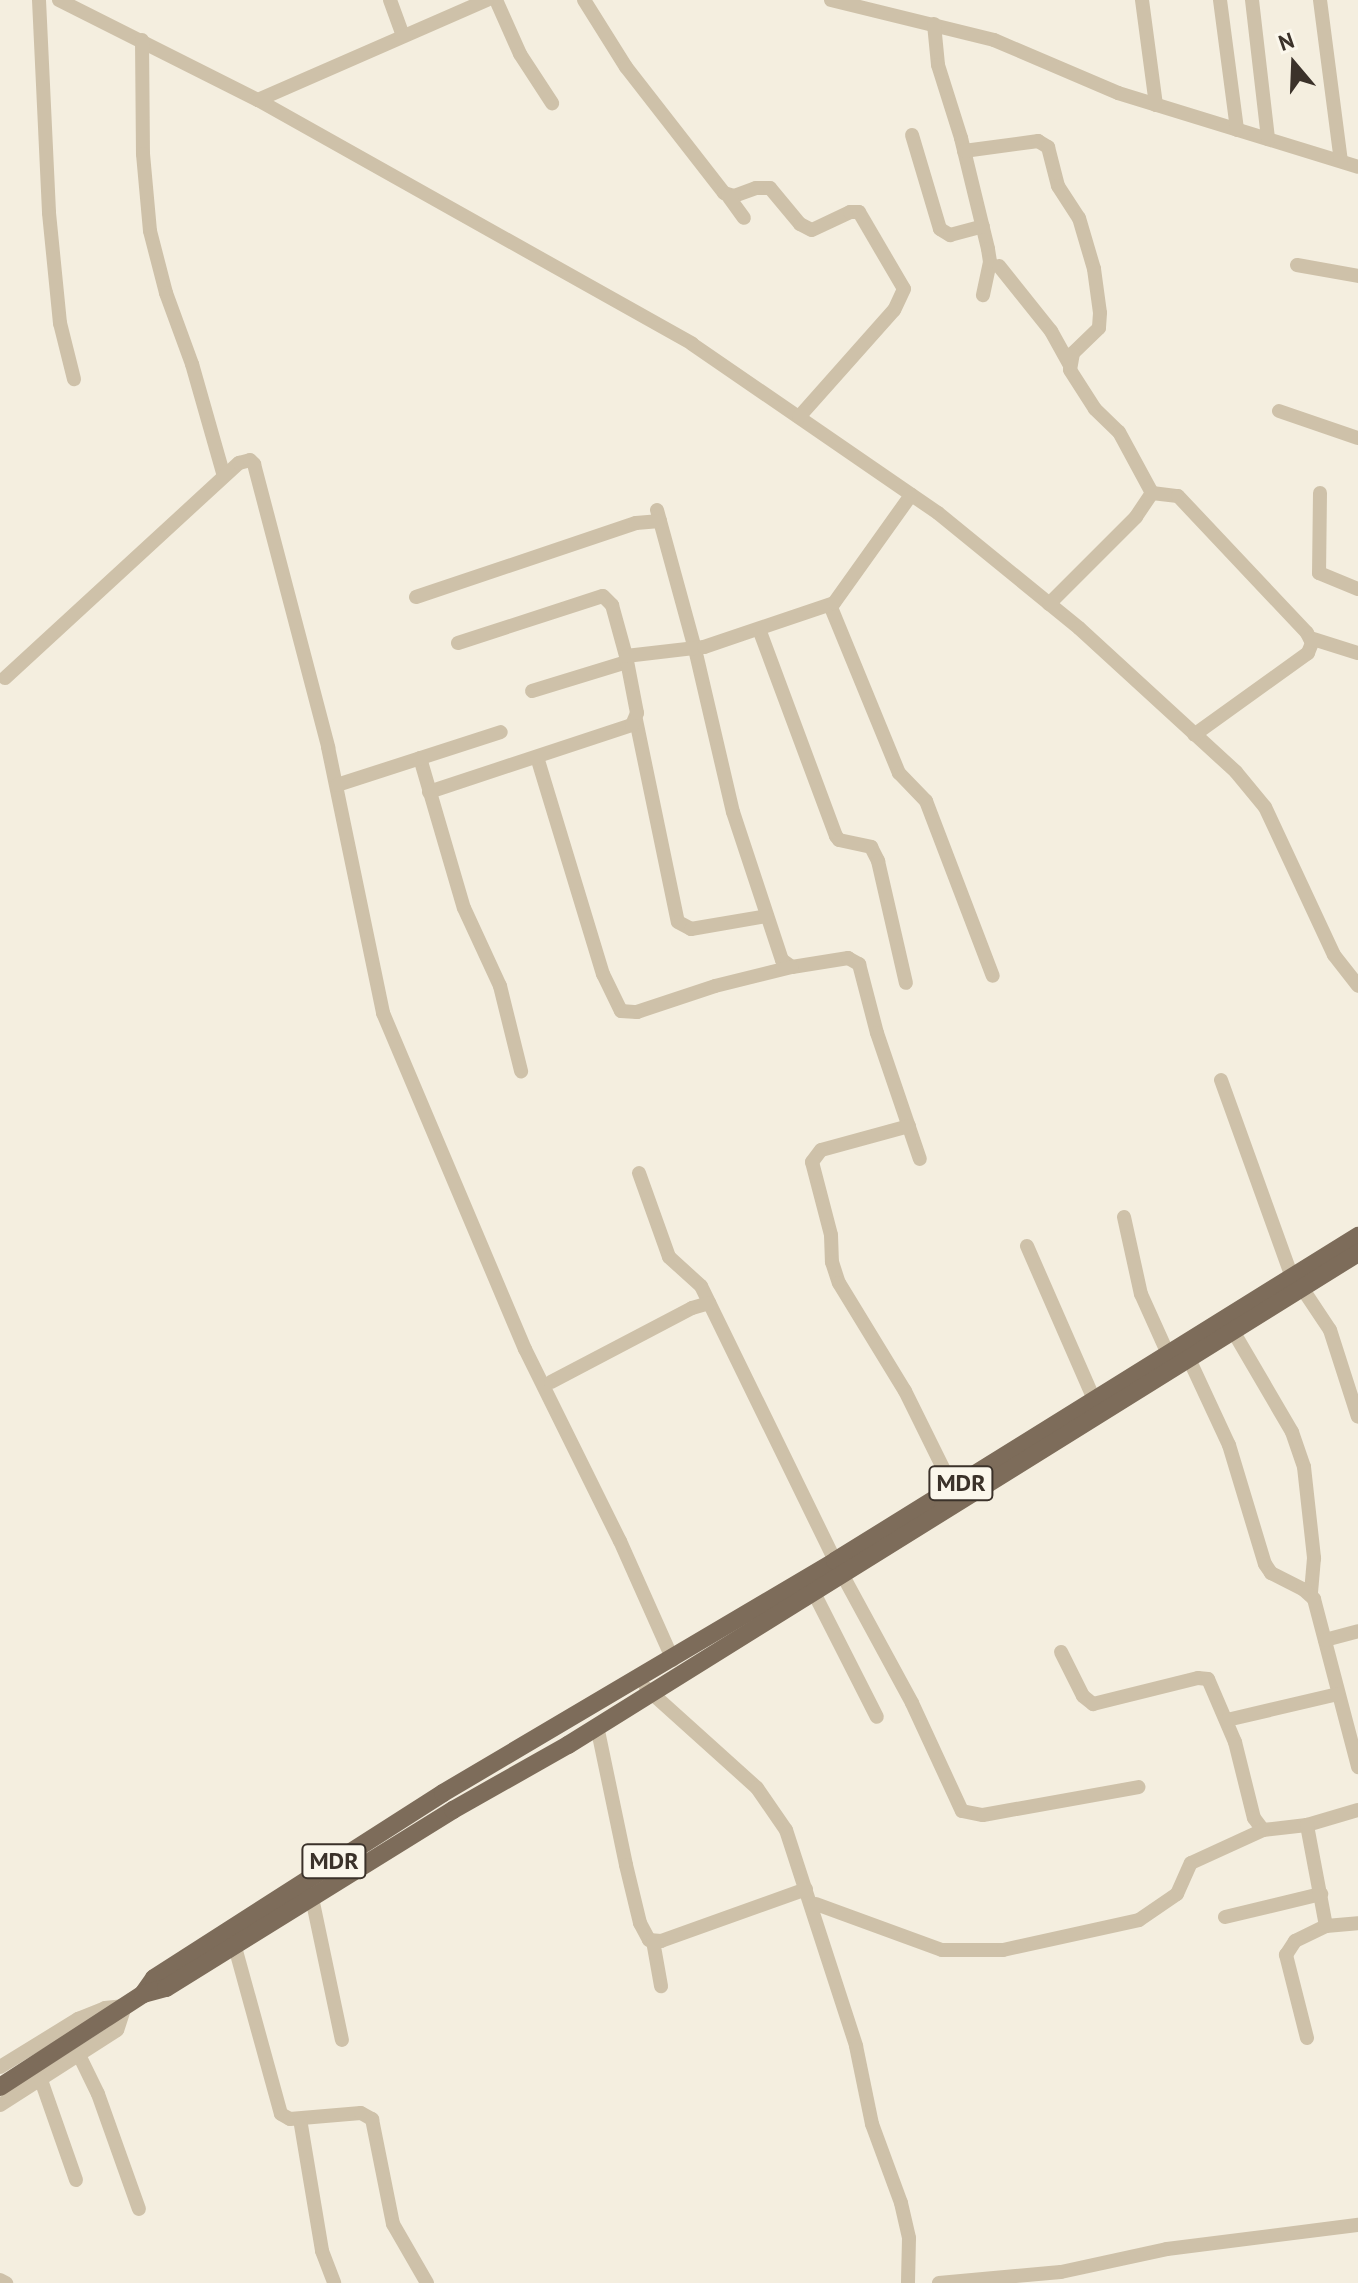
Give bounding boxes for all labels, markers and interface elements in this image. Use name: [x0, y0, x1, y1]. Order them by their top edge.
north arrow: [1254, 24, 1334, 104]
text: N: [1275, 26, 1298, 57]
road number: MDR: [927, 1463, 995, 1503]
road number: MDR: [300, 1841, 368, 1881]

